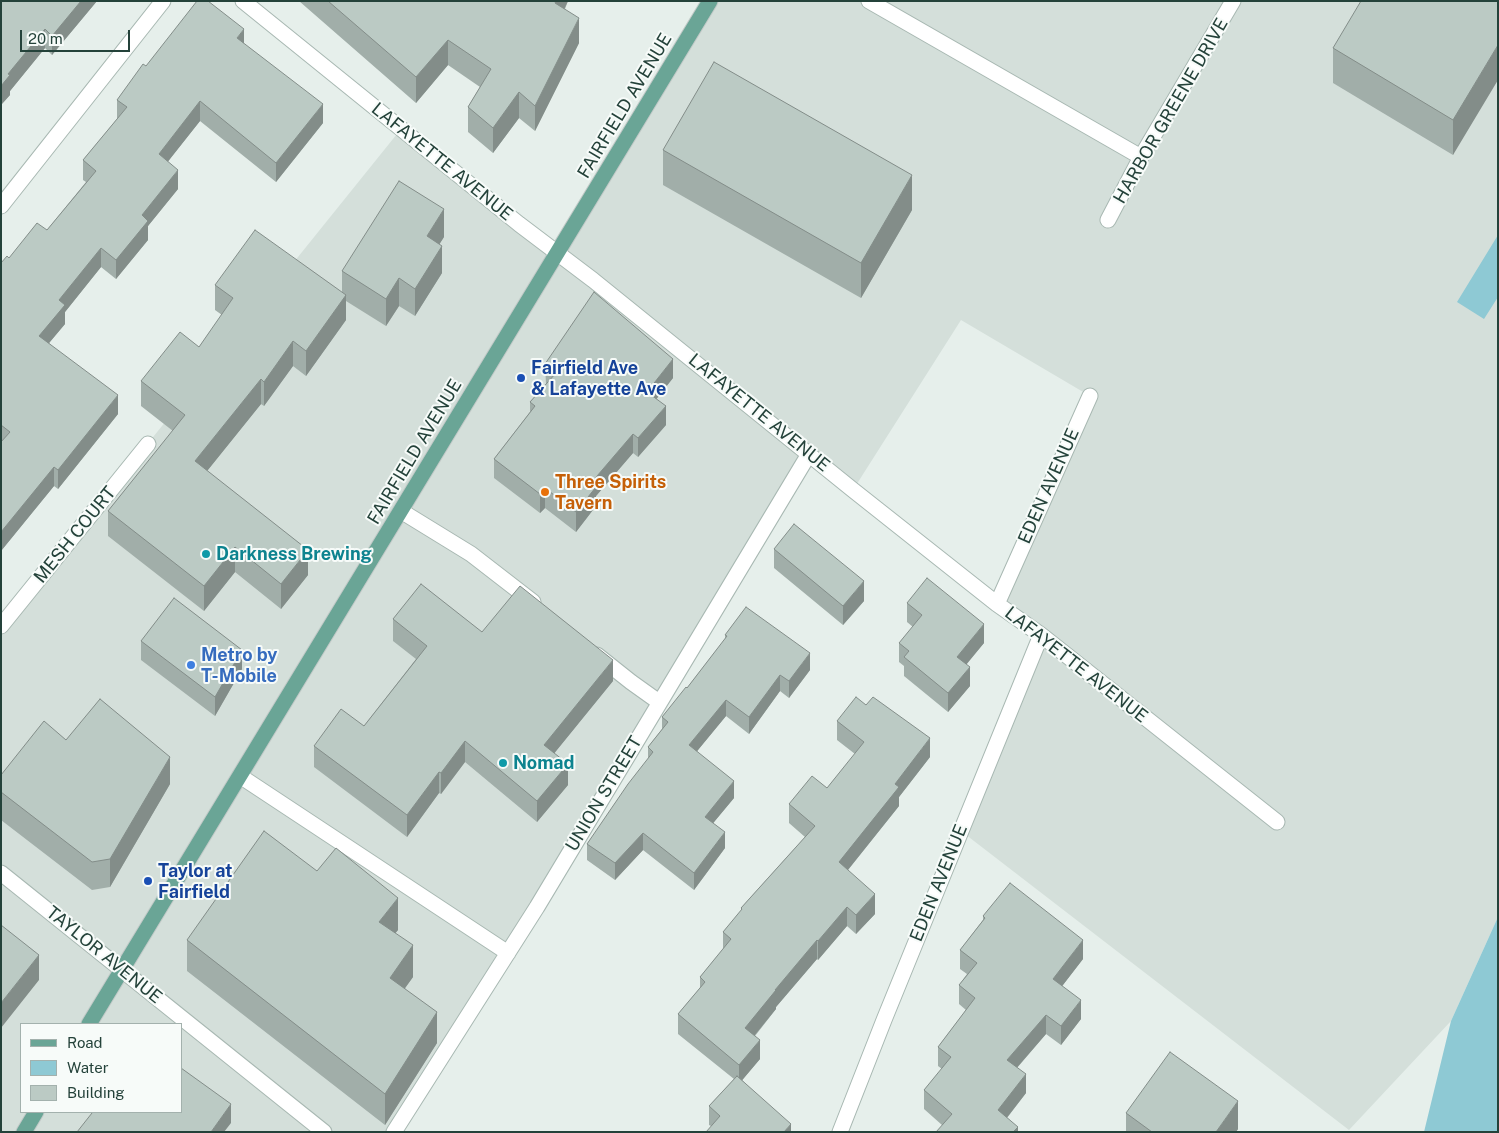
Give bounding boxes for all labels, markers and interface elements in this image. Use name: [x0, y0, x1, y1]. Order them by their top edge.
street label: HARBOR GREENE DRIVE: [1109, 14, 1233, 208]
scale bar: [22, 20, 132, 52]
text: 20 m: [28, 30, 63, 47]
street label: FAIRFIELD AVENUE: [573, 30, 677, 182]
street label: LAFAYETTE AVENUE: [367, 98, 517, 226]
street label: LAFAYETTE AVENUE: [684, 349, 834, 477]
place label: Fairfield Ave & Lafayette Ave: [531, 357, 666, 399]
marker: Fairfield Ave & Lafayette Ave: [515, 372, 527, 384]
street label: FAIRFIELD AVENUE: [363, 376, 467, 528]
street label: EDEN AVENUE: [1014, 425, 1084, 547]
place label: Three Spirits Tavern: [555, 471, 666, 514]
street label: MESH COURT: [29, 482, 121, 588]
marker: Three Spirits Tavern: [539, 486, 551, 498]
place label: Darkness Brewing: [216, 543, 372, 565]
marker: Darkness Brewing: [200, 548, 212, 560]
street label: LAFAYETTE AVENUE: [1000, 602, 1152, 728]
place label: Metro by T-Mobile: [201, 644, 277, 686]
marker: Metro by T-Mobile: [185, 659, 197, 671]
street label: UNION STREET: [561, 733, 647, 855]
place label: Nomad: [513, 752, 574, 774]
marker: Nomad: [497, 757, 509, 769]
street label: EDEN AVENUE: [906, 821, 972, 945]
place label: Taylor at Fairfield: [158, 860, 233, 902]
marker: Taylor at Fairfield: [142, 875, 154, 887]
street label: TAYLOR AVENUE: [42, 902, 166, 1008]
legend: [20, 1023, 182, 1113]
text: Road: [67, 1034, 103, 1051]
text: Water: [67, 1059, 109, 1076]
text: Building: [67, 1084, 125, 1101]

